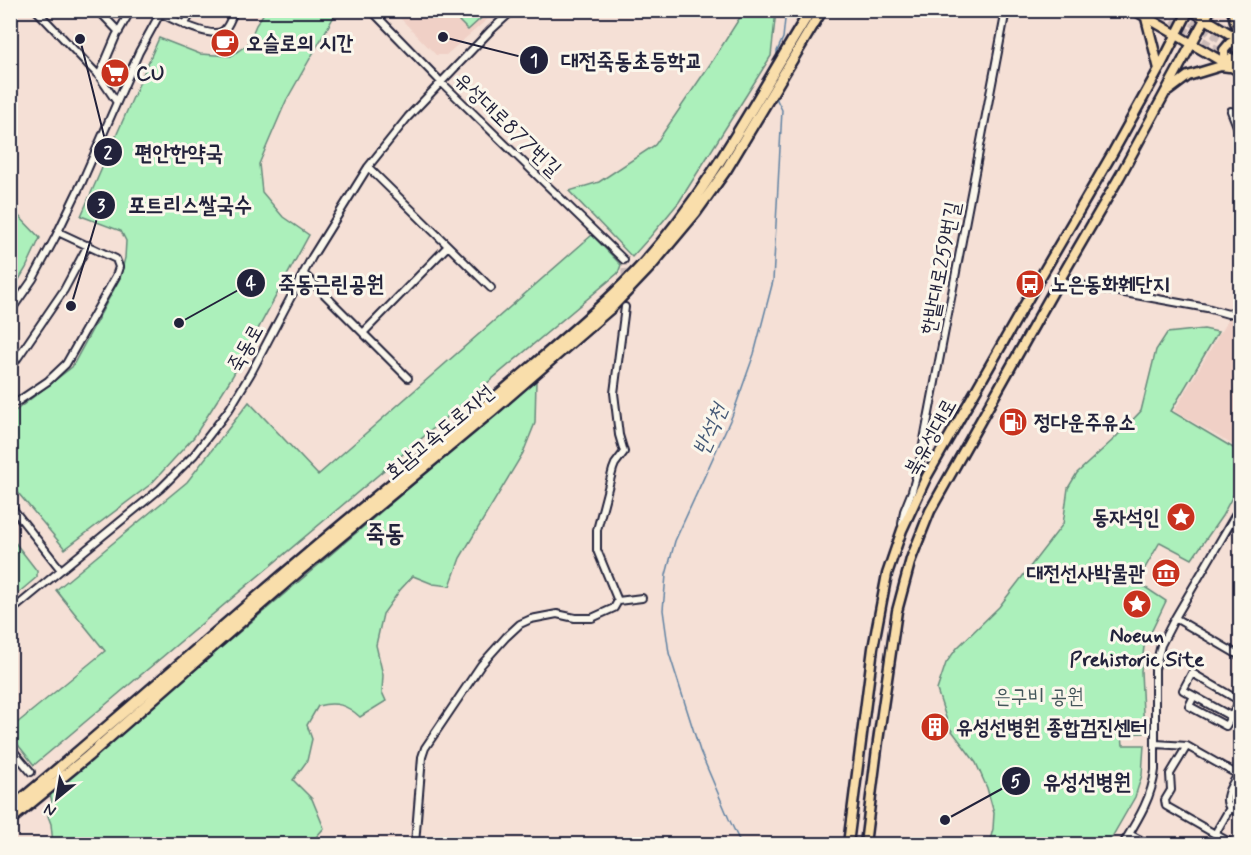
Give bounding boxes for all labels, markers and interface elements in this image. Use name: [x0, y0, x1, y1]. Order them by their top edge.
cafe icon: 오슬로의 시간: [209, 27, 241, 59]
place label: 오슬로의 시간: [246, 30, 353, 58]
callout: 대전죽동초등학교: [519, 40, 715, 80]
text: 대전죽동초등학교: [561, 48, 703, 76]
text: 1: [530, 49, 538, 73]
supermarket icon: CU: [99, 57, 131, 89]
place label: CU: [136, 60, 165, 88]
street label: 유성대로877번길: [448, 66, 567, 183]
callout: 편안한약국: [93, 132, 235, 172]
text: 편안한약국: [135, 140, 223, 168]
text: 2: [104, 141, 113, 165]
callout: 포트리스쌀국수: [86, 185, 264, 225]
text: 포트리스쌀국수: [128, 192, 252, 220]
text: 3: [97, 194, 106, 218]
street label: 한밭대로259번길: [914, 199, 968, 337]
callout: 죽동근린공원: [236, 263, 396, 303]
bus stop icon: 노은동화훼단지: [1014, 268, 1046, 300]
text: 죽동근린공원: [278, 271, 384, 299]
place label: 노은동화훼단지: [1051, 271, 1169, 299]
text: 4: [246, 272, 257, 296]
street label: 죽동로: [221, 320, 270, 377]
street label: 호남고속도로지선: [379, 379, 500, 487]
street label: 북유성대로: [898, 394, 964, 481]
water label: 반석천: [687, 398, 735, 460]
fuel station icon: 정다운주유소: [997, 406, 1029, 438]
place label: 정다운주유소: [1034, 409, 1135, 437]
place icon: 동자석인: [1165, 501, 1197, 533]
place label: 동자석인: [1092, 504, 1160, 532]
district label: 죽동: [366, 519, 404, 550]
museum icon: 대전선사박물관: [1150, 557, 1182, 589]
place label: 대전선사박물관: [1027, 560, 1145, 588]
place icon: Noeun Prehistoric Site: [1121, 588, 1153, 620]
place label: Noeun Prehistoric Site: [1070, 622, 1205, 674]
park label: 은구비 공원: [994, 683, 1084, 711]
building icon: 유성선병원 종합검진센터: [919, 711, 951, 743]
place label: 유성선병원 종합검진센터: [956, 714, 1148, 742]
callout: 유성선병원: [1001, 761, 1143, 801]
north arrow: [27, 768, 87, 828]
text: 유성선병원: [1043, 769, 1131, 797]
text: 5: [1011, 770, 1022, 794]
text: N: [40, 798, 60, 821]

